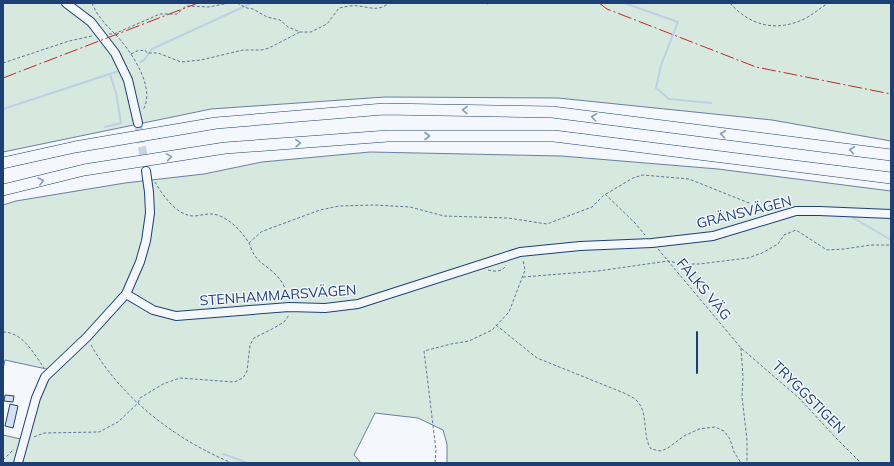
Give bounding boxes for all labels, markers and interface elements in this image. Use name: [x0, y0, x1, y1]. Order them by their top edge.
one-way arrow: [462, 106, 468, 114]
one-way arrow: [591, 113, 598, 122]
one-way arrow: [720, 129, 726, 138]
one-way arrow: [424, 132, 430, 140]
one-way arrow: [295, 138, 301, 147]
one-way arrow: [849, 146, 855, 155]
one-way arrow: [166, 153, 172, 162]
one-way arrow: [38, 177, 44, 185]
street label: GRÄNSVÄGEN: [695, 192, 793, 232]
street label: FALKS VÄG: [673, 254, 735, 324]
street label: STENHAMMARSVÄGEN: [199, 281, 357, 309]
street label: TRYGGSTIGEN: [769, 357, 849, 437]

